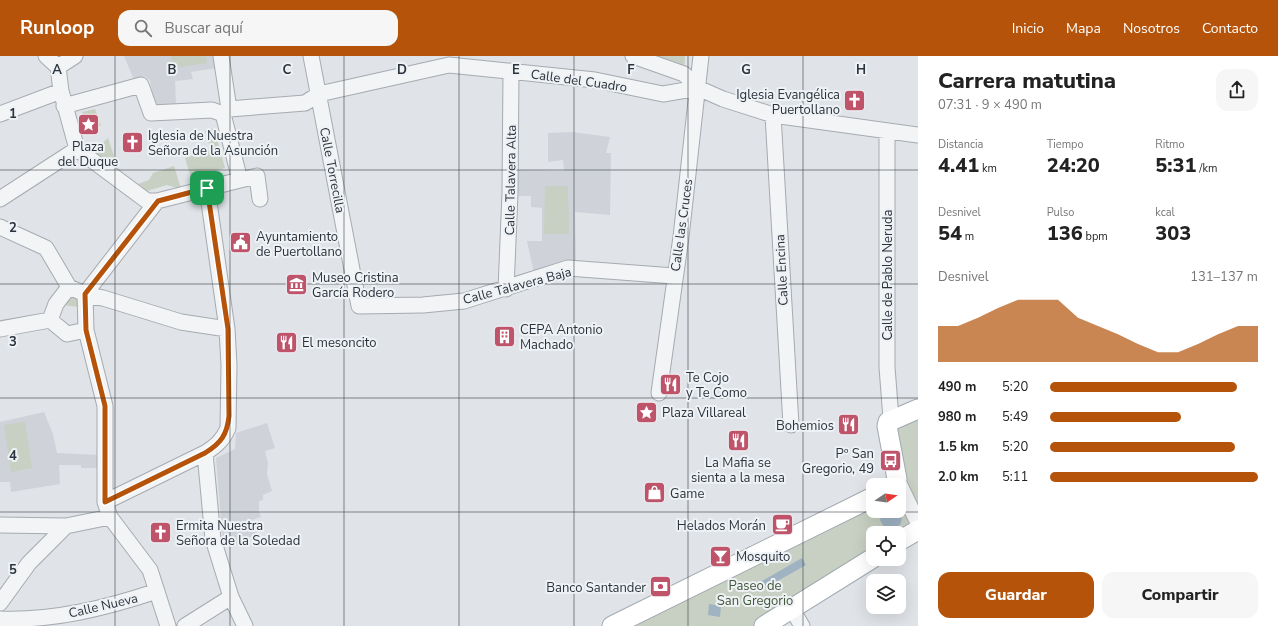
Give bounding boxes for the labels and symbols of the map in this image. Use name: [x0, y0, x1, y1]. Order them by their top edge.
text: A: [52, 61, 62, 79]
text: B: [168, 61, 177, 79]
text: C: [283, 61, 292, 79]
text: D: [397, 61, 407, 79]
text: E: [512, 61, 520, 79]
text: F: [627, 61, 635, 79]
text: G: [741, 61, 751, 79]
text: H: [856, 61, 866, 79]
street label: Calle del Cuadro: [529, 65, 628, 97]
place label: Iglesia Evangélica Puertollano: [736, 86, 840, 119]
church icon: Iglesia Evangélica Puertollano: [842, 88, 868, 114]
text: 1: [9, 105, 17, 123]
place icon: Plaza del Duque: [75, 111, 101, 137]
street label: Calle Talavera Alta: [501, 125, 521, 236]
street label: Calle Torrecilla: [315, 126, 349, 215]
place label: Iglesia de Nuestra Señora de la Asunción: [148, 127, 278, 160]
church icon: Iglesia de Nuestra Señora de la Asunción: [120, 129, 146, 155]
place label: Plaza del Duque: [58, 138, 118, 171]
pin: [190, 171, 224, 205]
street label: Calle las Cruces: [667, 178, 697, 273]
street label: Calle de Pablo Neruda: [879, 210, 897, 340]
text: 2: [9, 219, 17, 237]
place label: Ayuntamiento de Puertollano: [256, 228, 342, 261]
public building icon: Ayuntamiento de Puertollano: [228, 230, 254, 256]
street label: Calle Encina: [771, 234, 793, 306]
street label: Calle Talavera Baja: [461, 263, 574, 309]
place label: Museo Cristina García Rodero: [312, 269, 399, 302]
museum icon: Museo Cristina García Rodero: [284, 271, 310, 297]
place label: CEPA Antonio Machado: [520, 321, 603, 354]
building icon: CEPA Antonio Machado: [492, 323, 518, 349]
restaurant icon: El mesoncito: [273, 329, 299, 355]
text: 3: [9, 333, 17, 351]
place label: El mesoncito: [302, 334, 376, 352]
place label: Te Cojo y Te Como: [686, 369, 747, 402]
restaurant icon: Te Cojo y Te Como: [658, 371, 684, 397]
place icon: Plaza Villareal: [633, 399, 659, 425]
place label: Plaza Villareal: [662, 404, 746, 422]
restaurant icon: Bohemios: [836, 412, 862, 438]
place label: Bohemios: [776, 417, 834, 435]
restaurant icon: La Mafia se sienta a la mesa: [725, 427, 751, 453]
place label: Pº San Gregorio, 49: [802, 445, 874, 478]
text: 4: [9, 447, 17, 465]
bus stop icon: Pº San Gregorio, 49: [877, 447, 903, 473]
place label: La Mafia se sienta a la mesa: [691, 454, 785, 487]
north arrow: [866, 478, 906, 518]
shop icon: Game: [642, 480, 668, 506]
place label: Game: [670, 485, 704, 503]
cafe icon: Helados Morán: [769, 512, 795, 538]
place label: Ermita Nuestra Señora de la Soledad: [176, 517, 300, 550]
place label: Helados Morán: [677, 517, 766, 535]
church icon: Ermita Nuestra Señora de la Soledad: [147, 519, 173, 545]
bar icon: Mosquito: [708, 543, 734, 569]
place label: Mosquito: [736, 548, 790, 566]
text: 5: [9, 561, 17, 579]
bank icon: Banco Santander: [648, 574, 674, 600]
park label: Paseo de San Gregorio: [717, 577, 793, 610]
place label: Banco Santander: [546, 579, 646, 597]
street label: Calle Nueva: [67, 589, 140, 623]

